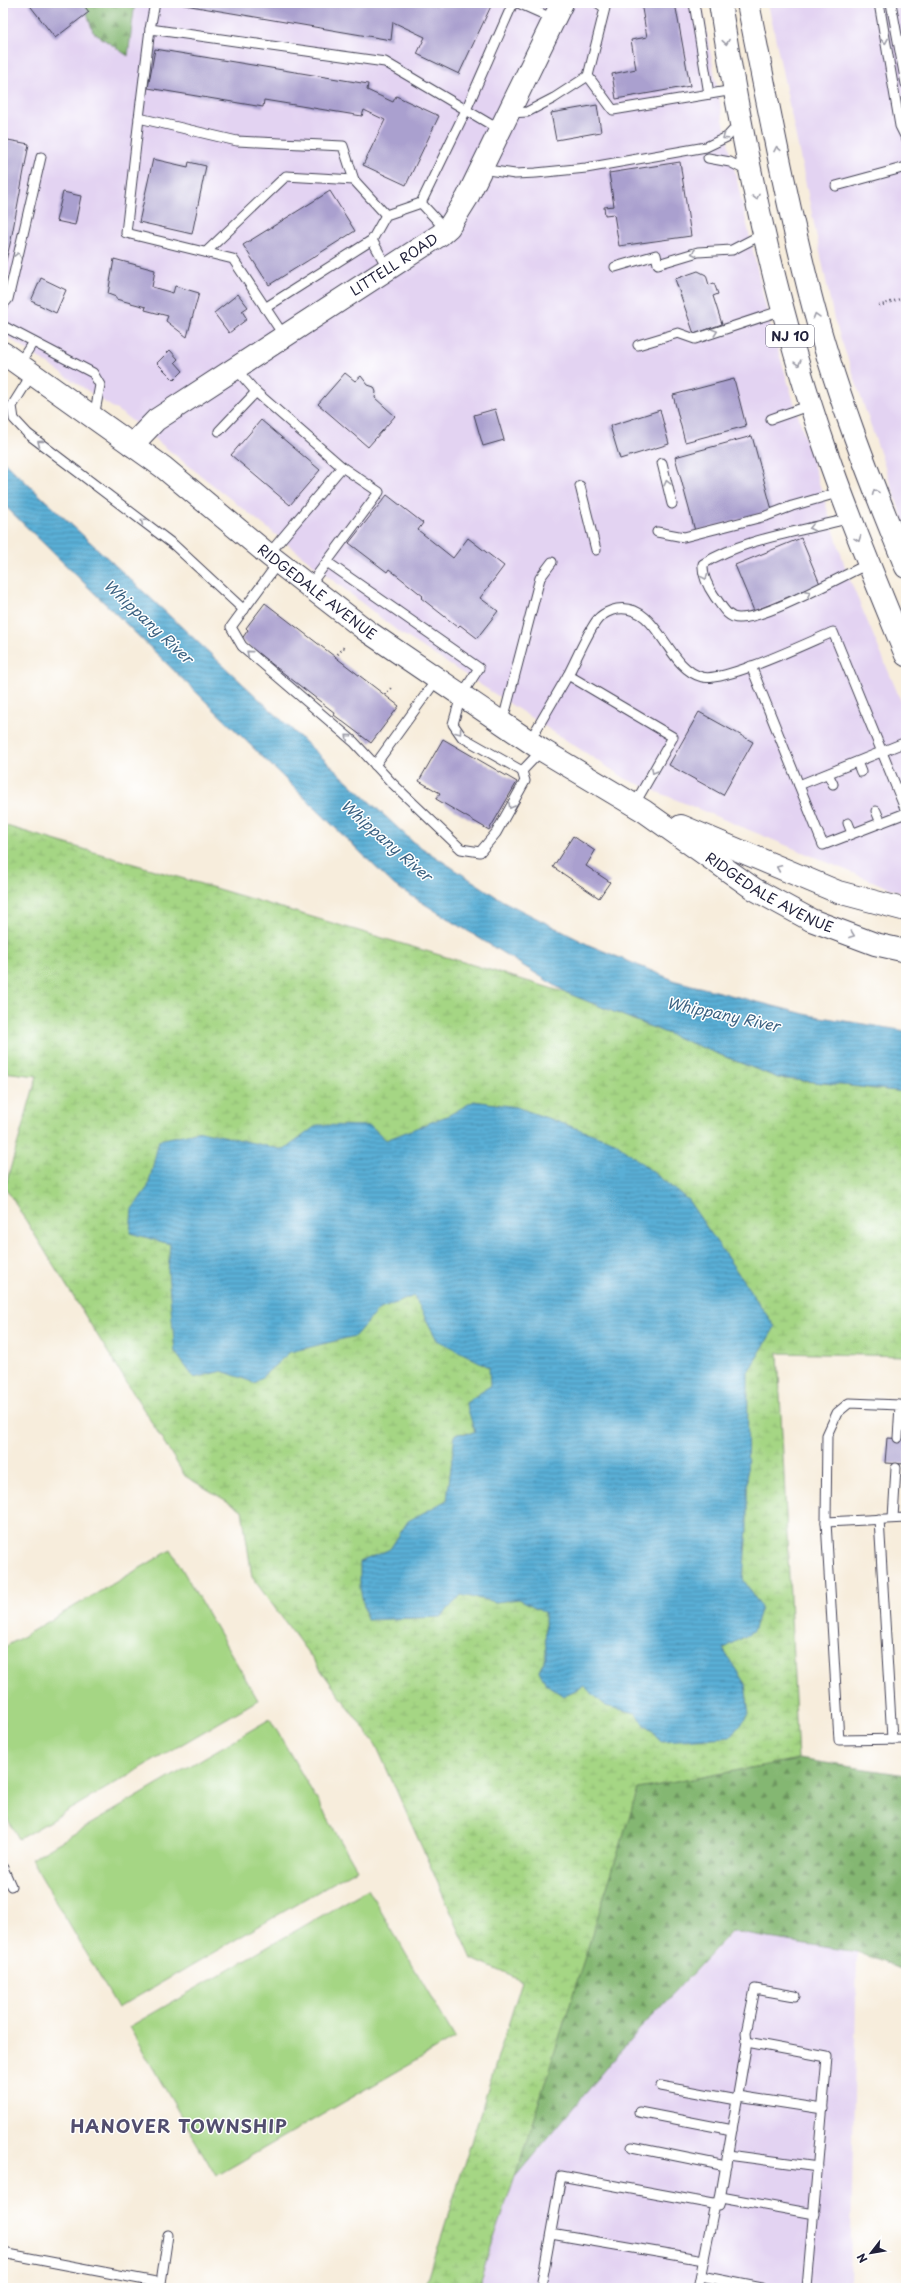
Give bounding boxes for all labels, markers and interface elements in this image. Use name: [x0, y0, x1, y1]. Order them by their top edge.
one-way arrow: [721, 38, 730, 45]
one-way arrow: [881, 38, 889, 45]
one-way arrow: [722, 133, 729, 140]
one-way arrow: [773, 145, 781, 152]
one-way arrow: [751, 194, 759, 200]
street label: LITTELL ROAD: [346, 228, 442, 301]
one-way arrow: [691, 249, 697, 257]
one-way arrow: [13, 252, 21, 258]
one-way arrow: [812, 313, 821, 320]
road number: NJ 10: [766, 325, 814, 347]
one-way arrow: [712, 328, 719, 337]
one-way arrow: [793, 360, 802, 367]
one-way arrow: [37, 440, 44, 447]
one-way arrow: [663, 480, 671, 486]
one-way arrow: [872, 489, 880, 496]
one-way arrow: [141, 519, 148, 526]
one-way arrow: [809, 523, 816, 532]
one-way arrow: [854, 536, 862, 543]
street label: RIDGEDALE AVENUE: [253, 539, 381, 645]
water label: Whippany River: [99, 573, 200, 670]
one-way arrow: [700, 573, 708, 580]
one-way arrow: [804, 590, 812, 598]
one-way arrow: [246, 650, 254, 657]
one-way arrow: [454, 727, 461, 734]
one-way arrow: [345, 734, 353, 741]
one-way arrow: [651, 767, 658, 774]
water label: Whippany River: [336, 794, 439, 888]
one-way arrow: [508, 802, 516, 809]
street label: RIDGEDALE AVENUE: [701, 847, 837, 938]
one-way arrow: [775, 864, 782, 872]
one-way arrow: [848, 931, 855, 939]
water label: Whippany River: [665, 990, 784, 1037]
district label: HANOVER TOWNSHIP: [70, 2112, 288, 2139]
north arrow: [851, 2233, 891, 2273]
text: N: [852, 2250, 872, 2267]

